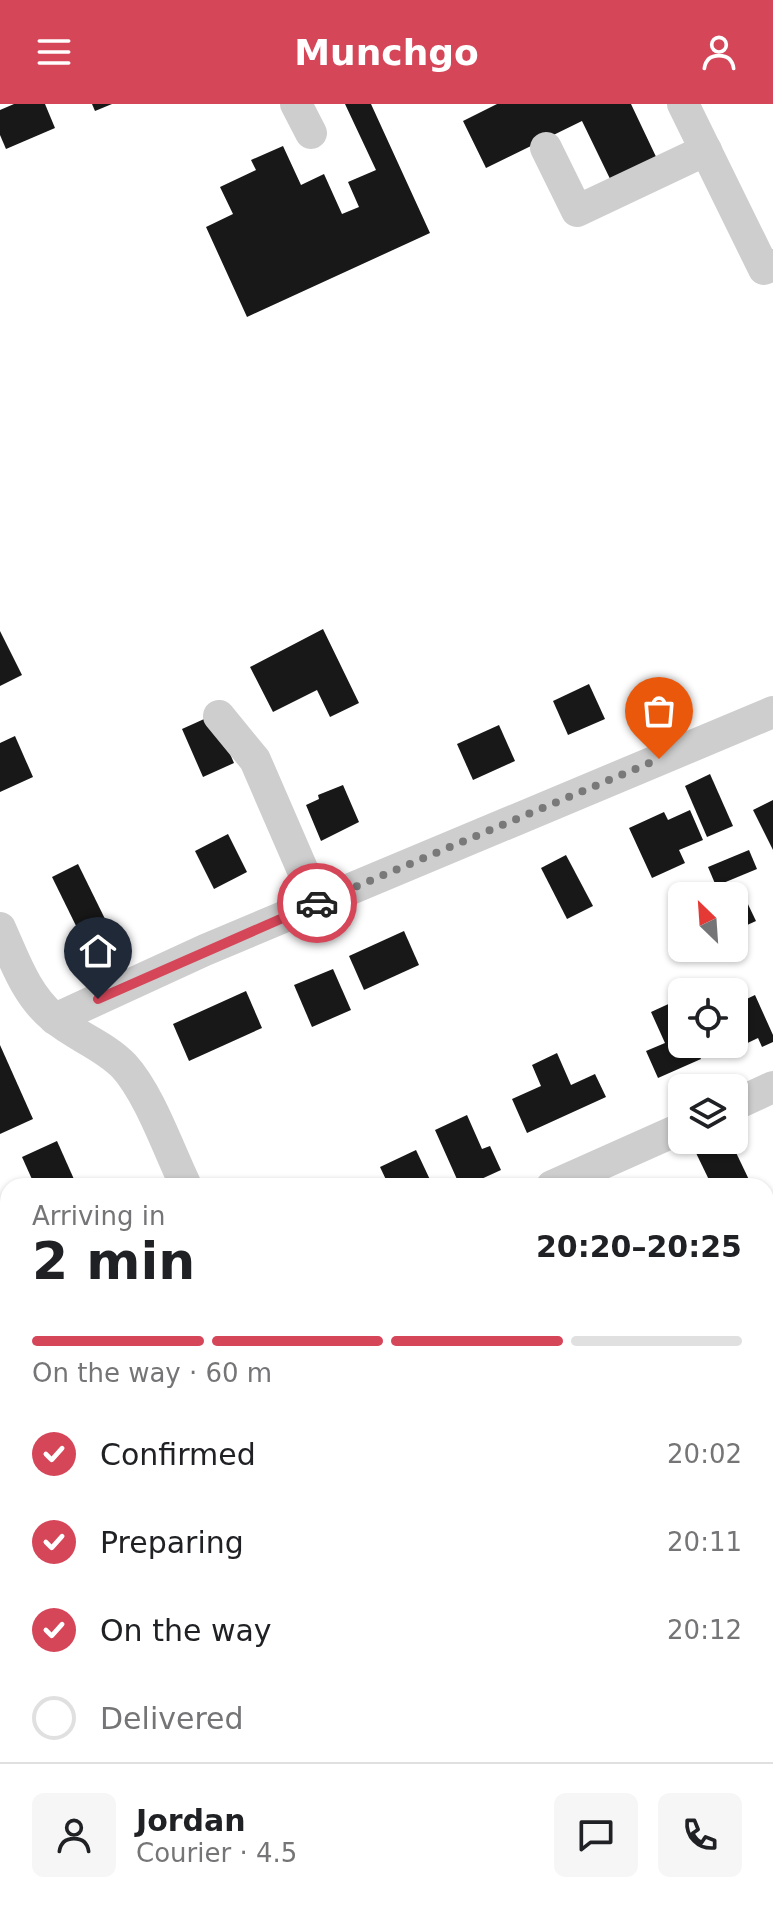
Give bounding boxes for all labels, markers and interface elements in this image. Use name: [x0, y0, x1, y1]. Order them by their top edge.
icon: menu: [32, 30, 76, 74]
icon: person: [697, 30, 741, 74]
text: Munchgo: [294, 32, 479, 73]
pin: [625, 677, 693, 759]
icon: bag: [637, 689, 681, 733]
courier: [277, 863, 357, 943]
icon: car: [295, 881, 339, 925]
north arrow: [668, 882, 748, 962]
map controls: [668, 882, 748, 1154]
pin: [64, 917, 132, 999]
icon: home: [76, 929, 120, 973]
button: locate: [668, 978, 748, 1058]
button: layers: [668, 1074, 748, 1154]
text: Arriving in: [32, 1201, 166, 1231]
text: 20:20–20:25: [536, 1229, 742, 1264]
text: 2 min: [32, 1231, 195, 1291]
text: On the way · 60 m: [32, 1358, 272, 1388]
icon: check: [32, 1432, 76, 1476]
text: Confirmed: [100, 1437, 256, 1472]
text: 20:02: [667, 1439, 742, 1469]
icon: check: [32, 1520, 76, 1564]
text: Preparing: [100, 1525, 244, 1560]
text: 20:11: [667, 1527, 742, 1557]
icon: check: [32, 1608, 76, 1652]
text: On the way: [100, 1613, 272, 1648]
text: 20:12: [667, 1615, 742, 1645]
text: Delivered: [100, 1701, 244, 1736]
button: person: [32, 1793, 116, 1877]
button: chat: [554, 1793, 638, 1877]
button: phone: [658, 1793, 742, 1877]
text: Jordan: [136, 1803, 246, 1838]
text: Courier · 4.5: [136, 1838, 297, 1868]

